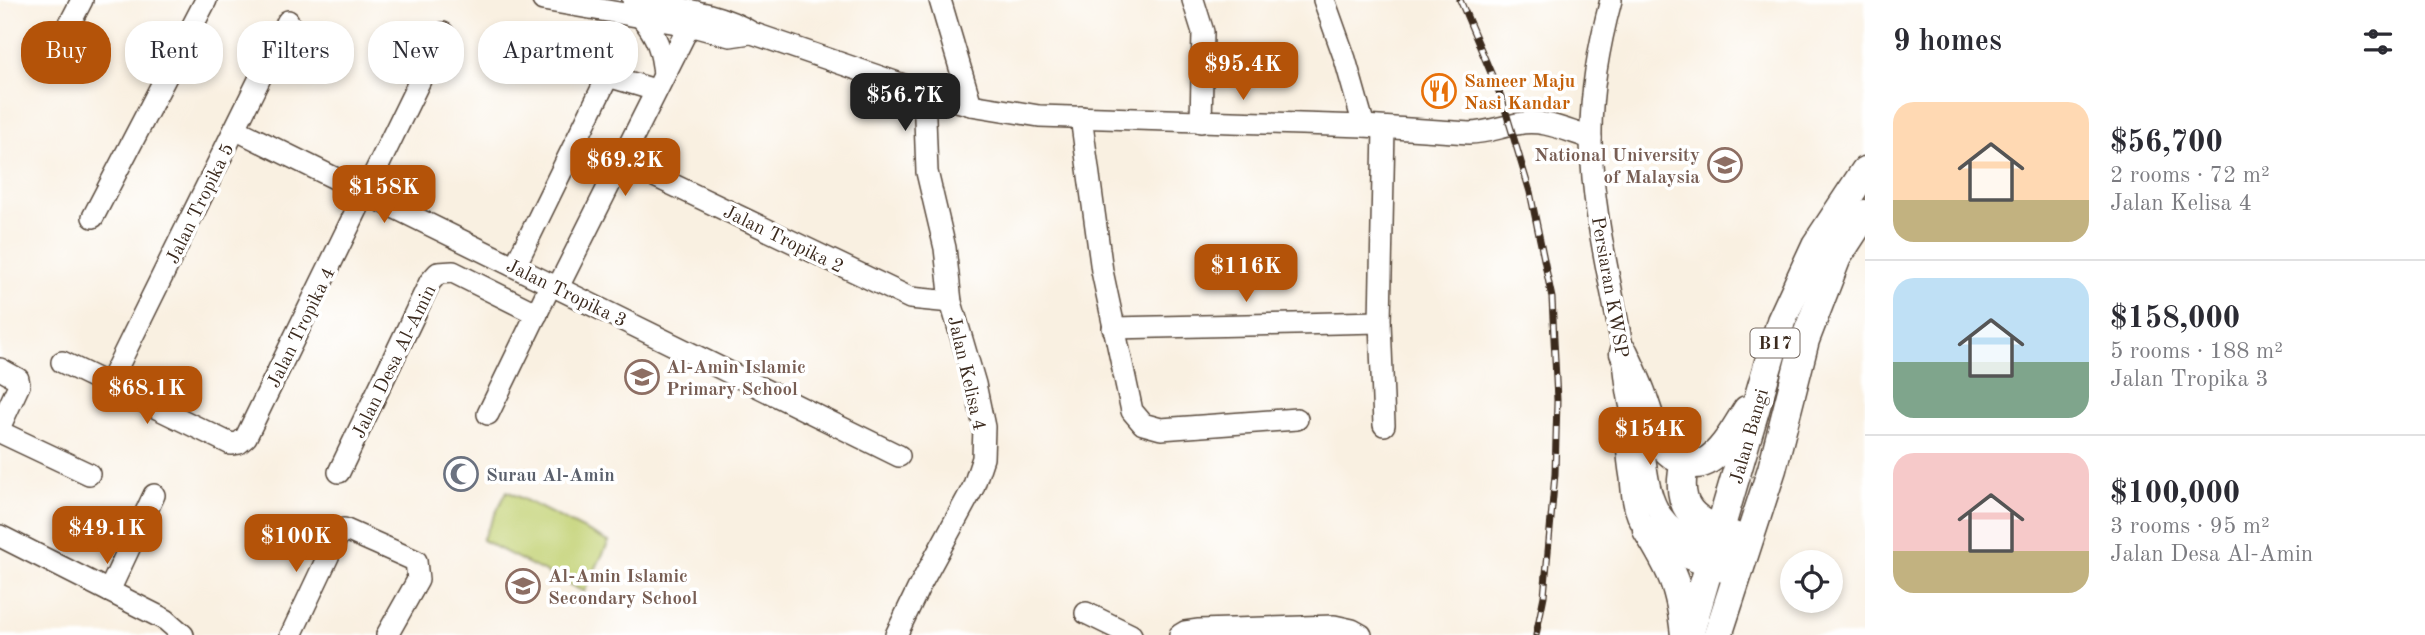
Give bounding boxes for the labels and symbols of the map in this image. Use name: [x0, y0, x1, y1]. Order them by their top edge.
pin: $95.4K: [1186, 42, 1300, 102]
restaurant icon: Sameer Maju Nasi Kandar: [1420, 72, 1458, 110]
place label: Sameer Maju Nasi Kandar: [1464, 73, 1575, 114]
pin: $56.7K: [848, 74, 962, 133]
pin: $69.2K: [568, 138, 682, 198]
street label: Jalan Tropika 5: [164, 141, 239, 267]
school or university icon: National University of Malaysia: [1706, 146, 1744, 184]
place label: National University of Malaysia: [1534, 147, 1700, 188]
pin: $158K: [335, 166, 433, 225]
street label: Jalan Tropika 2: [720, 203, 846, 278]
street label: Persiaran KWSP: [1587, 215, 1630, 360]
pin: $116K: [1197, 244, 1295, 304]
street label: Jalan Tropika 3: [503, 257, 629, 332]
street label: Jalan Tropika 4: [265, 265, 340, 391]
street label: Jalan Desa Al-Amin: [350, 282, 441, 442]
street label: Jalan Kelisa 4: [943, 314, 988, 433]
road number: B17: [1750, 328, 1800, 358]
school or university icon: Al-Amin Islamic Primary School: [623, 358, 661, 396]
place label: Al-Amin Islamic Primary School: [666, 359, 806, 400]
pin: $68.1K: [90, 366, 204, 426]
street label: Jalan Bangi: [1728, 387, 1773, 486]
pin: $154K: [1601, 407, 1699, 467]
mosque icon: Surau Al-Amin: [442, 455, 480, 493]
place label: Surau Al-Amin: [486, 467, 615, 486]
pin: $49.1K: [50, 506, 164, 566]
pin: $100K: [247, 514, 345, 574]
school or university icon: Al-Amin Islamic Secondary School: [504, 567, 542, 605]
place label: Al-Amin Islamic Secondary School: [548, 568, 698, 609]

